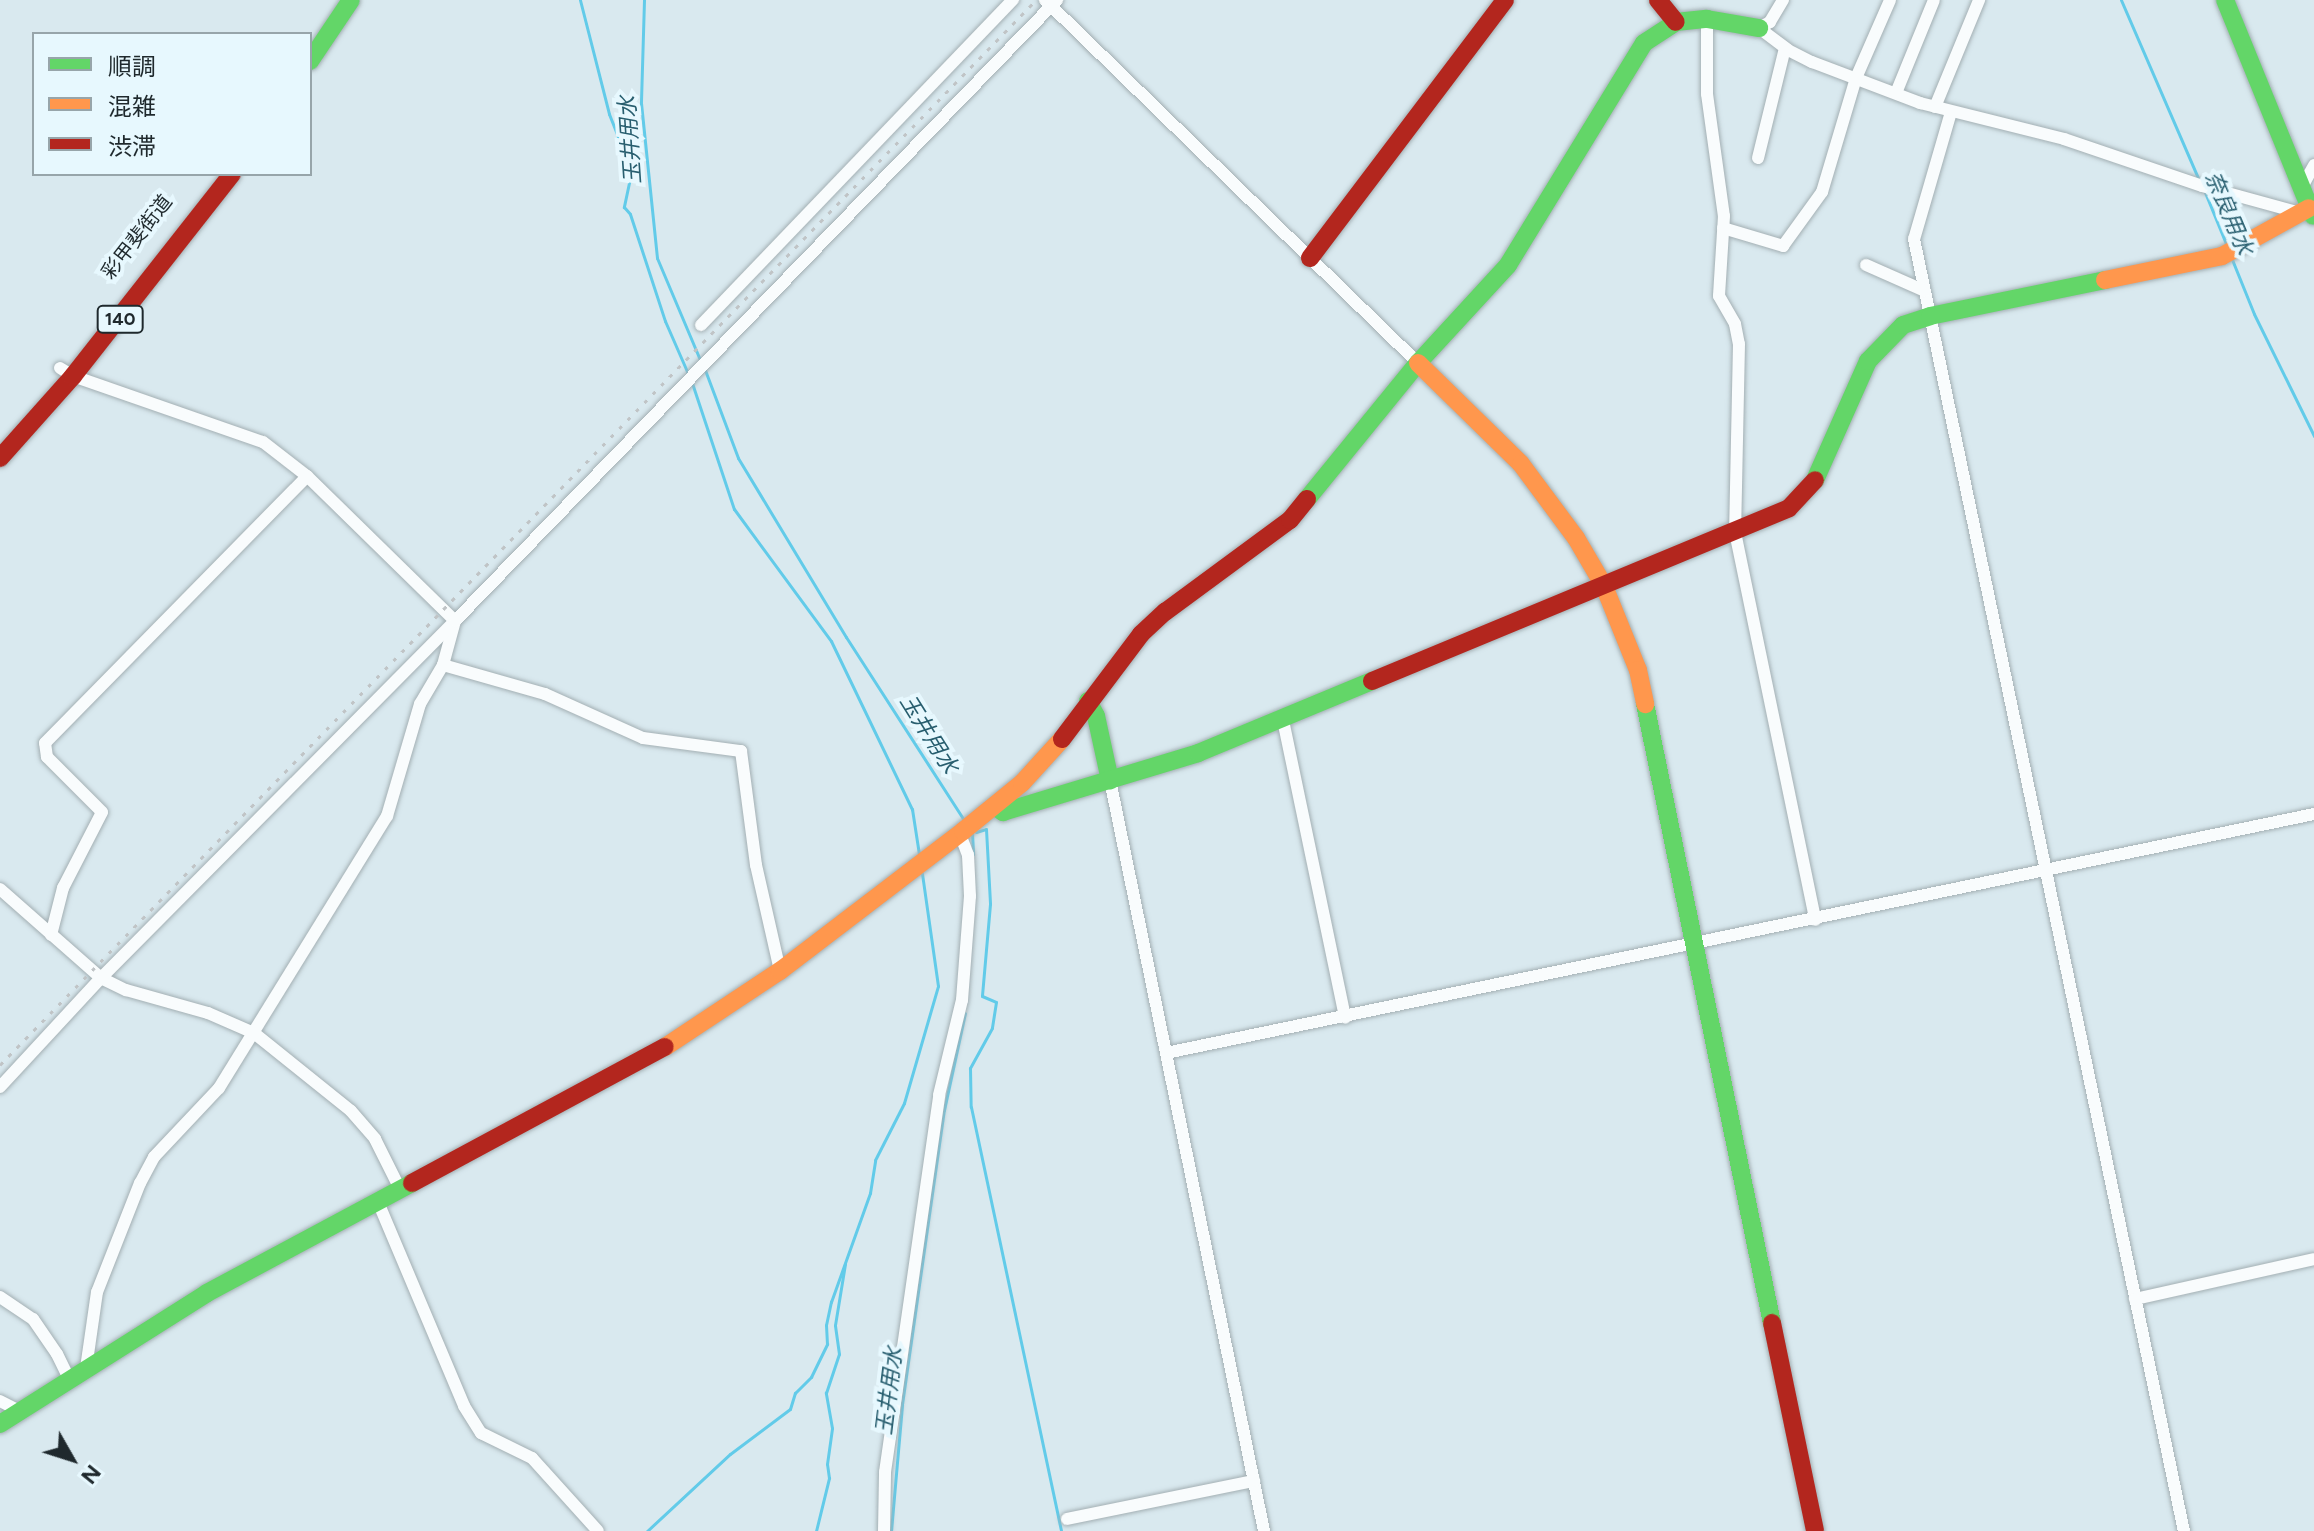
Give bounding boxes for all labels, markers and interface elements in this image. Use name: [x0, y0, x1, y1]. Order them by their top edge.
legend: [32, 32, 312, 176]
text: 順調: [108, 52, 156, 81]
text: 混雑: [108, 92, 156, 121]
water label: 玉井用水: [614, 95, 646, 185]
text: 渋滞: [108, 132, 156, 161]
water label: 奈良用水: [2200, 167, 2258, 259]
street label: 彩甲斐街道: [97, 190, 177, 284]
road number: 140: [96, 305, 144, 333]
water label: 玉井用水: [894, 690, 964, 778]
water label: 玉井用水: [871, 1346, 907, 1436]
north arrow: [32, 1419, 112, 1499]
text: N: [75, 1459, 107, 1490]

